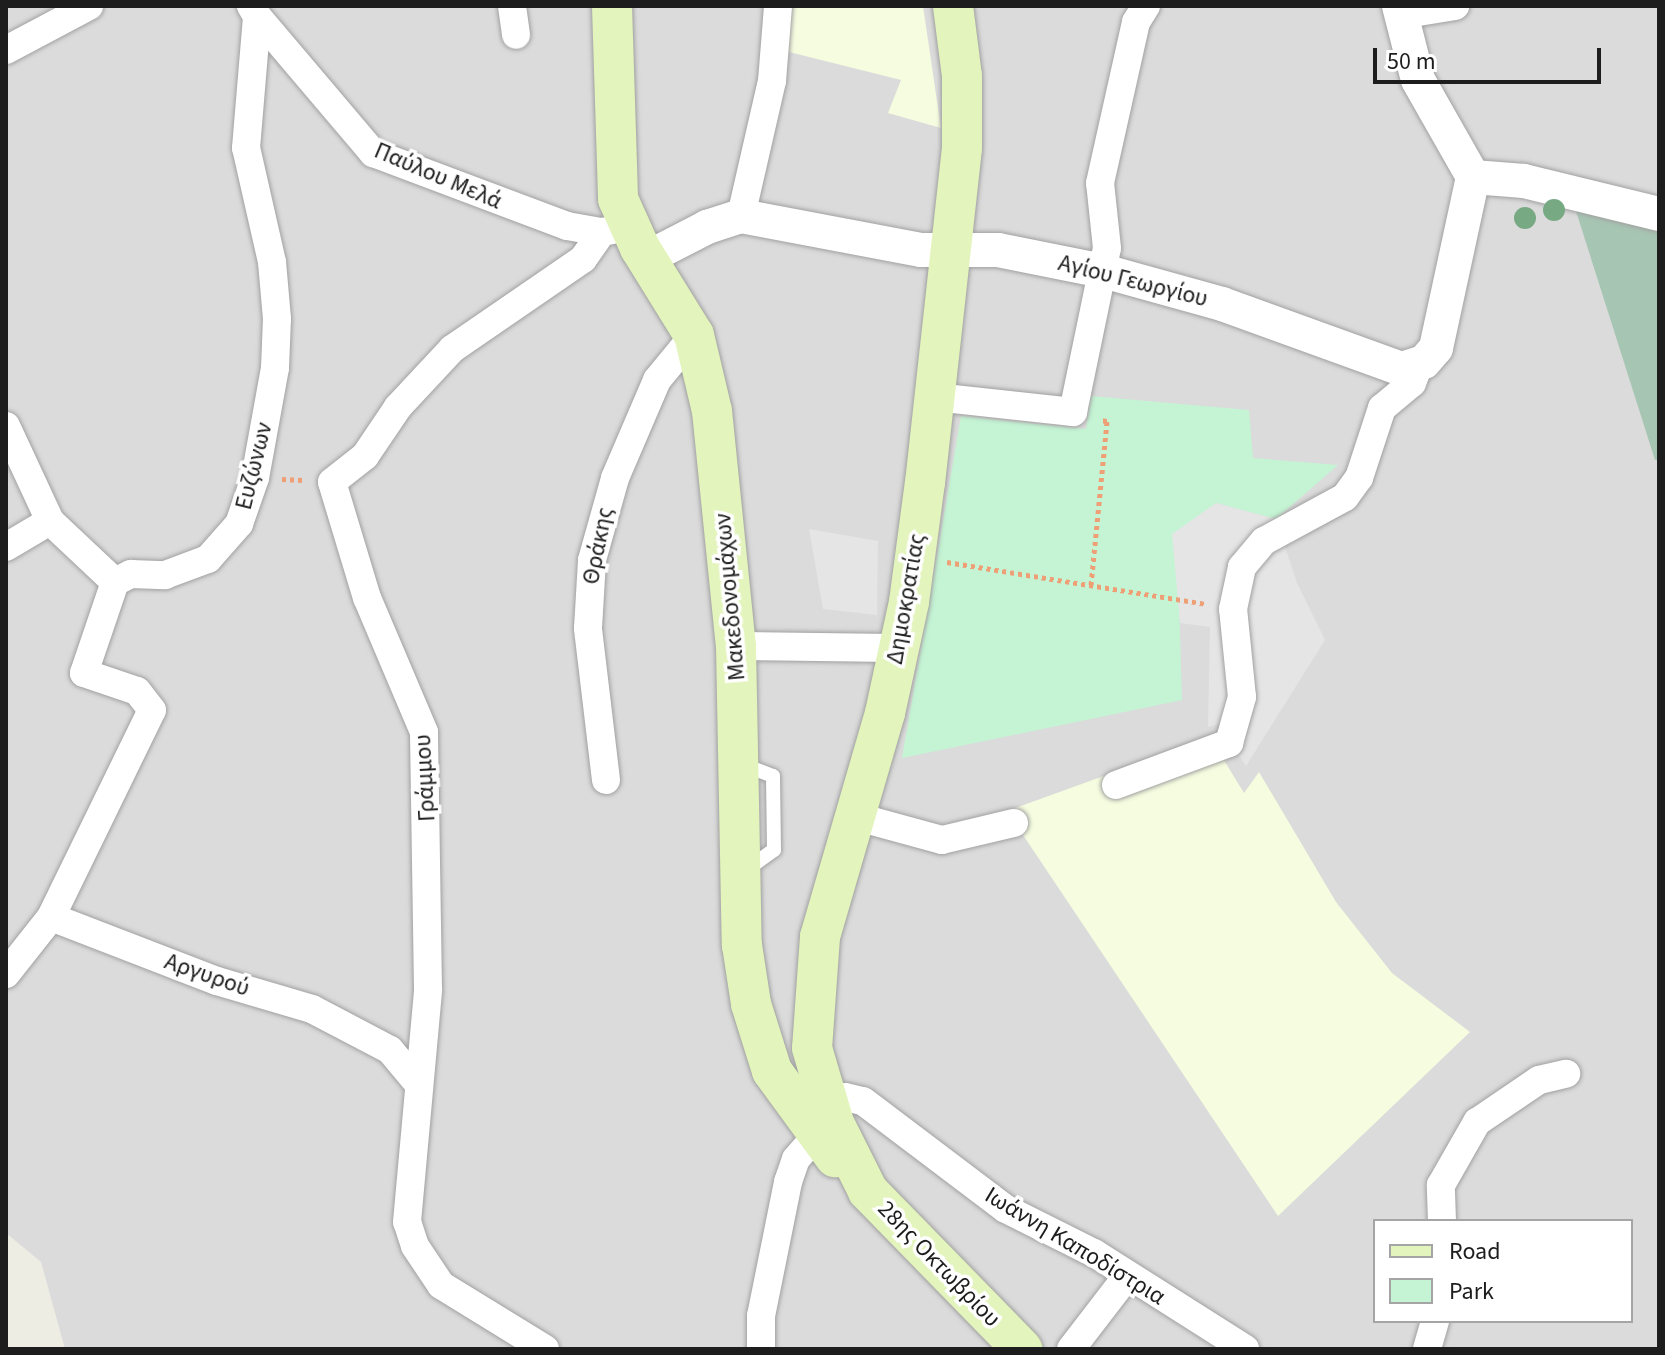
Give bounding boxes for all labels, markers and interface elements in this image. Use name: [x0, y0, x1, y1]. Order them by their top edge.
scale bar: [1377, 32, 1605, 82]
text: 50 m: [1387, 44, 1436, 79]
street label: Παύλου Μελά: [370, 136, 506, 216]
street label: Αγίου Γεωργίου: [1055, 249, 1211, 313]
street label: Ευζώνων: [229, 419, 279, 513]
street label: Θράκης: [576, 505, 620, 587]
street label: Μακεδονομάχων: [708, 512, 752, 682]
street label: Δημοκρατίας: [880, 531, 932, 667]
street label: Γράμμου: [408, 734, 442, 822]
street label: Αργυρού: [161, 947, 253, 1003]
street label: Ιωάννη Καποδίστρια: [979, 1181, 1171, 1311]
street label: 28ης Οκτωβρίου: [872, 1195, 1006, 1333]
legend: [1373, 1219, 1633, 1323]
text: Road: [1449, 1234, 1501, 1269]
text: Park: [1449, 1274, 1494, 1309]

